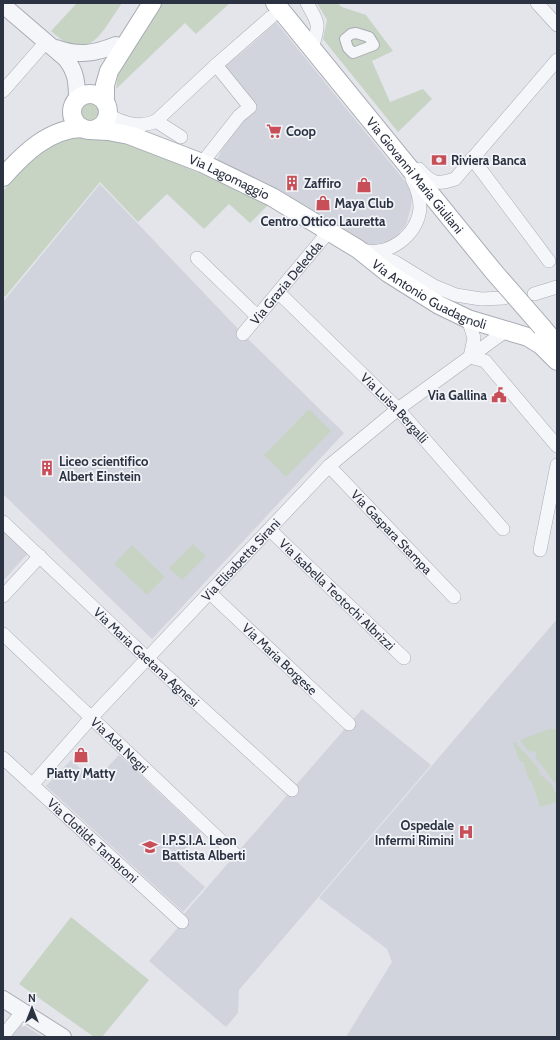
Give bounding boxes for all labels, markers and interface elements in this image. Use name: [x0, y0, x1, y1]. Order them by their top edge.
street label: Via Giovanni Maria Giuliani: [363, 114, 467, 236]
supermarket icon: Coop: [265, 122, 283, 140]
place label: Coop: [286, 123, 317, 139]
street label: Via Lagomaggio: [187, 151, 272, 203]
bank icon: Riviera Banca: [430, 151, 448, 169]
place label: Riviera Banca: [451, 152, 527, 168]
building icon: Zaffiro: [283, 174, 301, 192]
place label: Zaffiro: [304, 175, 342, 191]
shop icon: Maya Club: [355, 176, 373, 194]
shop icon: Centro Ottico Lauretta: [314, 194, 332, 212]
place label: Maya Club: [334, 195, 394, 211]
place label: Centro Ottico Lauretta: [260, 213, 386, 229]
street label: Via Grazia Deledda: [247, 237, 326, 328]
street label: Via Antonio Guadagnoli: [369, 256, 488, 332]
street label: Via Luisa Bergalli: [357, 369, 432, 446]
public building icon: Via Gallina: [490, 386, 508, 404]
place label: Via Gallina: [428, 387, 488, 403]
place label: Liceo scientifico Albert Einstein: [59, 453, 149, 484]
building icon: Liceo scientifico Albert Einstein: [38, 459, 56, 477]
street label: Via Gaspara Stampa: [348, 486, 436, 578]
street label: Via Elisabetta Sirani: [198, 515, 283, 604]
street label: Via Isabella Teotochi Albrizzi: [276, 535, 399, 653]
street label: Via Maria Gaetana Agnesi: [90, 604, 203, 710]
street label: Via Maria Borgese: [239, 620, 321, 698]
street label: Via Ada Negri: [88, 714, 152, 776]
shop icon: Piatty Matty: [72, 746, 90, 764]
place label: Piatty Matty: [46, 765, 116, 781]
street label: Via Clotilde Tambroni: [44, 795, 142, 886]
place label: Ospedale Infermi Rimini: [375, 817, 454, 848]
hospital icon: Ospedale Infermi Rimini: [457, 823, 475, 841]
place label: I.P.S.I.A. Leon Battista Alberti: [162, 832, 245, 863]
school or university icon: I.P.S.I.A. Leon Battista Alberti: [141, 838, 159, 856]
north arrow: [12, 988, 52, 1028]
text: N: [28, 991, 36, 1005]

